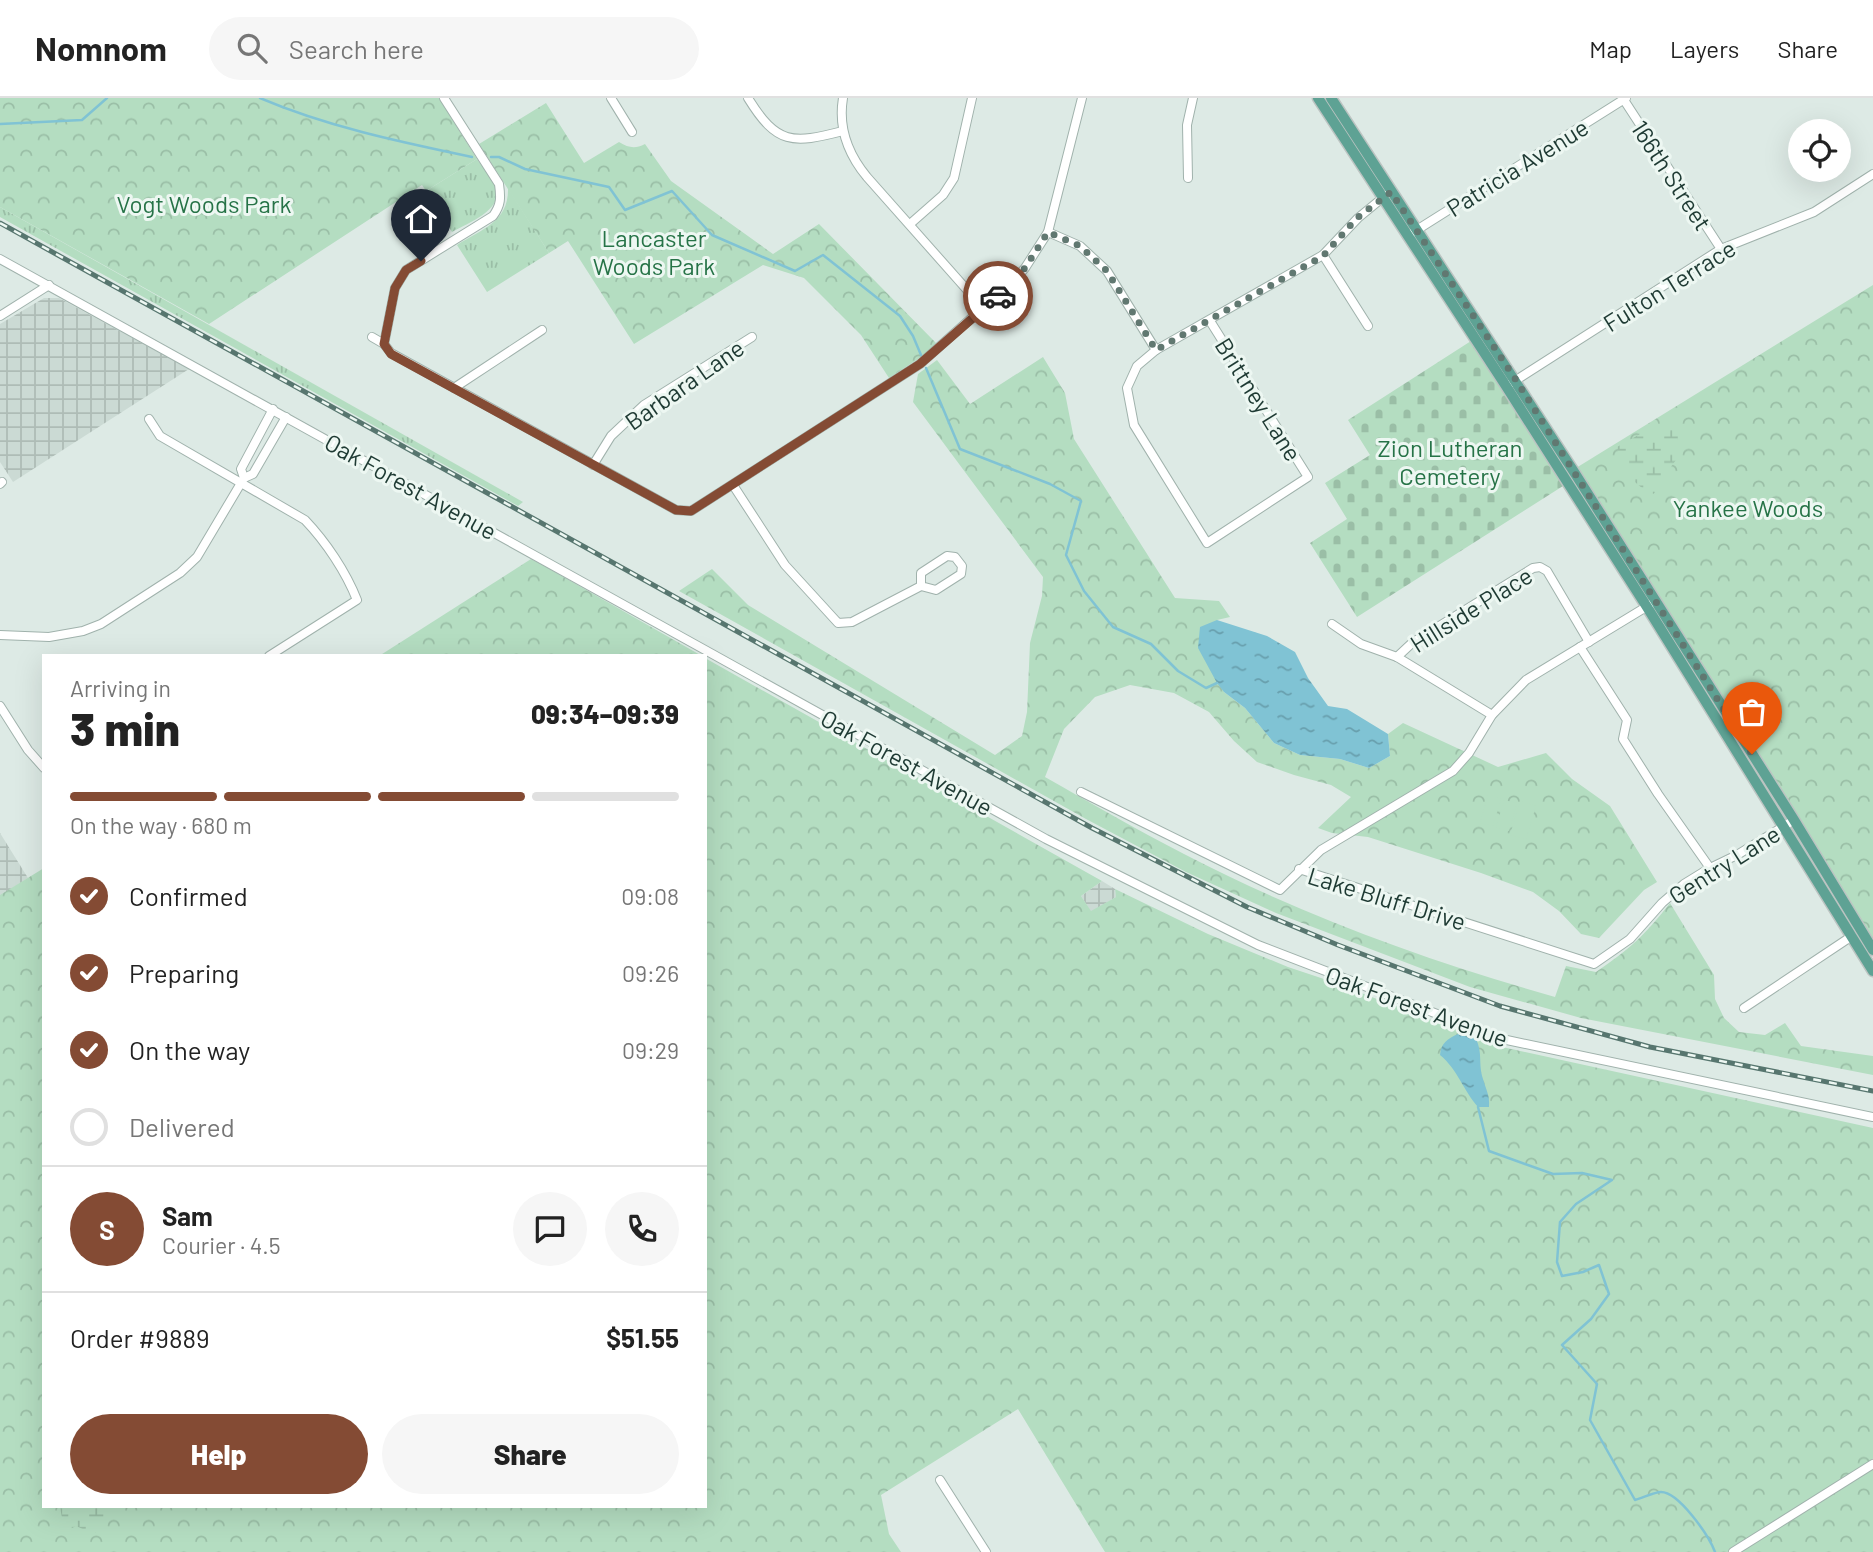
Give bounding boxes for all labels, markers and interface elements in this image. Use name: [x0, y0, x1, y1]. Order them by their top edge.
search box: [209, 17, 699, 80]
text: Nomnom: [35, 28, 167, 68]
icon: search: [233, 29, 271, 67]
text: Search here: [289, 33, 424, 64]
text: Map: [1589, 34, 1632, 63]
text: Layers: [1670, 34, 1739, 63]
text: Share: [1777, 34, 1838, 63]
street label: Patricia Avenue: [1441, 112, 1593, 222]
street label: 166th Street: [1626, 115, 1718, 235]
map controls: [1788, 119, 1851, 182]
button: locate: [1788, 119, 1851, 182]
park label: Vogt Woods Park: [116, 189, 292, 218]
pin: [391, 189, 451, 261]
icon: home: [402, 200, 440, 238]
park label: Lancaster Woods Park: [593, 223, 715, 280]
street label: Fulton Terrace: [1597, 233, 1741, 337]
courier: [963, 261, 1033, 331]
icon: car: [979, 277, 1017, 315]
street label: Barbara Lane: [619, 332, 749, 436]
street label: Brittney Lane: [1210, 332, 1308, 466]
street label: Oak Forest Avenue: [320, 427, 502, 545]
park label: Zion Lutheran Cemetery: [1378, 433, 1522, 490]
park label: Yankee Woods: [1673, 493, 1823, 522]
street label: Hillside Place: [1405, 560, 1537, 658]
text: Arriving in: [70, 674, 171, 702]
pin: [1722, 682, 1782, 754]
icon: bag: [1733, 693, 1771, 731]
text: 09:34–09:39: [531, 698, 679, 729]
text: 3 min: [70, 700, 180, 755]
street label: Oak Forest Avenue: [816, 703, 998, 821]
text: On the way · 680 m: [70, 811, 252, 839]
street label: Gentry Lane: [1663, 818, 1785, 910]
street label: Lake Bluff Drive: [1304, 860, 1470, 936]
icon: check: [70, 877, 108, 915]
text: Confirmed: [129, 880, 248, 911]
text: 09:08: [621, 882, 679, 910]
icon: check: [70, 954, 108, 992]
text: Preparing: [129, 957, 239, 988]
text: 09:26: [622, 959, 679, 987]
street label: Oak Forest Avenue: [1322, 960, 1512, 1052]
icon: check: [70, 1031, 108, 1069]
text: On the way: [129, 1034, 250, 1065]
text: 09:29: [622, 1036, 679, 1064]
text: Delivered: [129, 1111, 235, 1142]
button: chat: [513, 1192, 587, 1266]
button: phone: [605, 1192, 679, 1266]
text: Sam: [162, 1200, 213, 1231]
text: S: [99, 1214, 115, 1245]
text: Courier · 4.5: [162, 1231, 281, 1259]
text: Order #9889: [70, 1322, 210, 1353]
text: $51.55: [606, 1322, 679, 1353]
button: Help: [70, 1414, 368, 1494]
button: Share: [382, 1414, 679, 1494]

